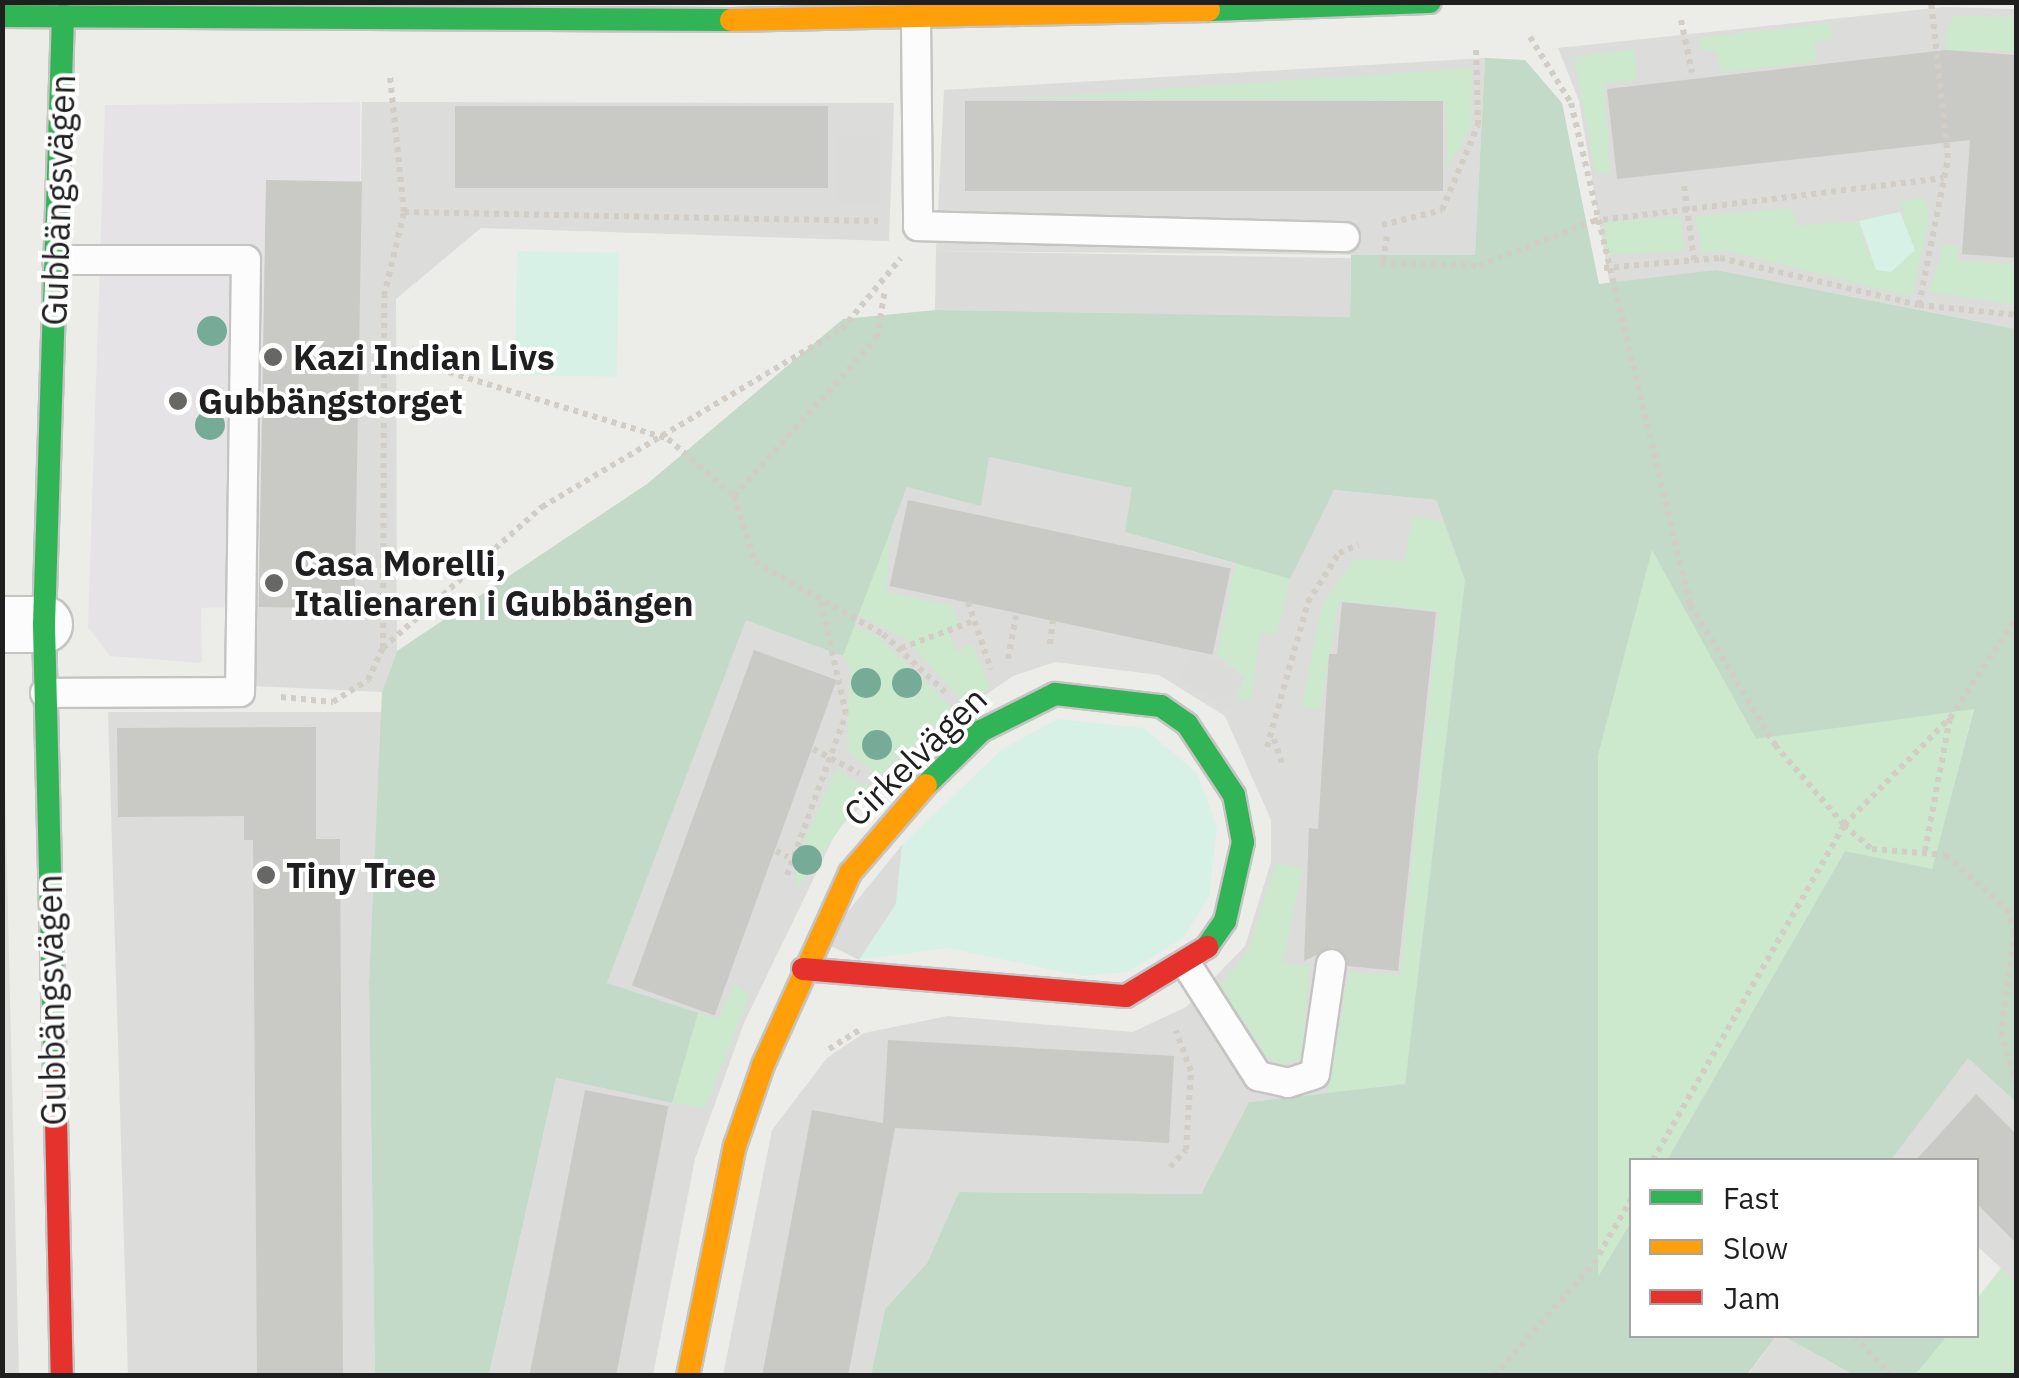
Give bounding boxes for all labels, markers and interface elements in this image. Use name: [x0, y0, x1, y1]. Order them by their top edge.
street label: Gubbängsvägen: [33, 74, 83, 326]
place label: Kazi Indian Livs: [293, 336, 555, 378]
marker: Kazi Indian Livs: [262, 346, 284, 368]
place label: Gubbängstorget: [198, 380, 463, 422]
marker: Gubbängstorget: [167, 390, 189, 412]
place label: Casa Morelli, Italienaren i Gubbängen: [294, 542, 694, 624]
marker: Casa Morelli, Italienaren i Gubbängen: [263, 572, 285, 594]
street label: Cirkelvägen: [835, 677, 995, 835]
place label: Tiny Tree: [286, 854, 436, 896]
marker: Tiny Tree: [255, 864, 277, 886]
street label: Gubbängsvägen: [28, 874, 74, 1126]
legend: [1629, 1158, 1979, 1338]
text: Fast: [1723, 1178, 1780, 1217]
text: Slow: [1723, 1228, 1788, 1267]
text: Jam: [1723, 1278, 1781, 1317]

